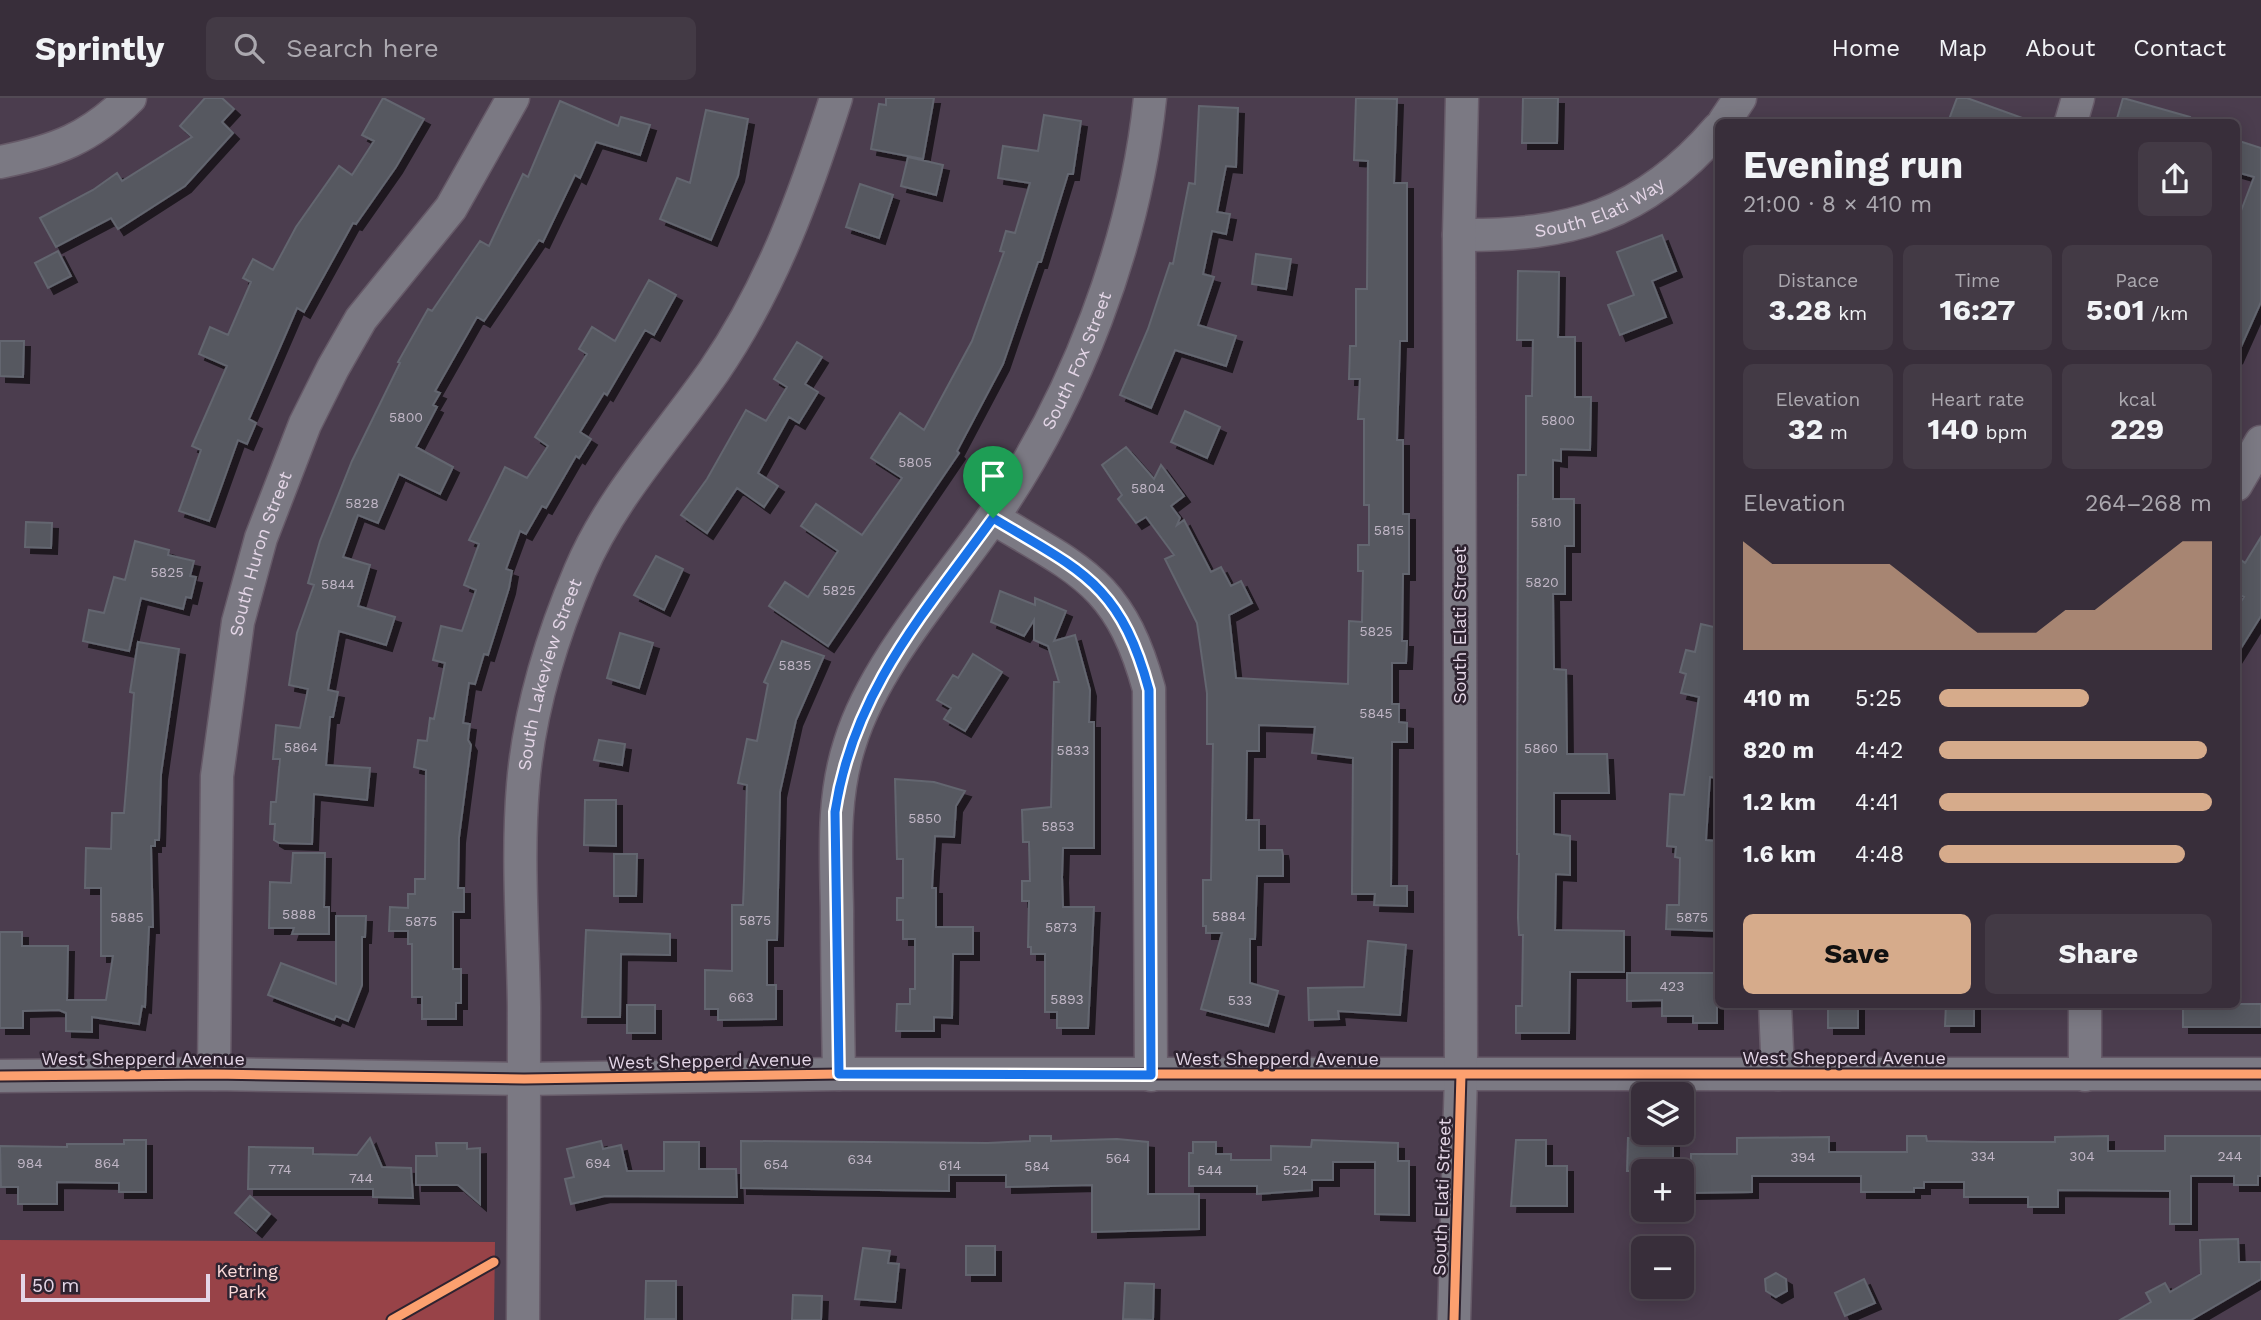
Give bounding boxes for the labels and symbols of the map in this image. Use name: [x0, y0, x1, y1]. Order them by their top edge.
street label: South Elati Way: [1533, 172, 1669, 241]
street label: South Fox Street: [1037, 288, 1115, 433]
house number: 5800: [389, 409, 423, 425]
house number: 5800: [1541, 412, 1575, 428]
pin: [963, 446, 1023, 518]
house number: 5805: [898, 454, 932, 470]
street label: South Huron Street: [225, 468, 296, 638]
house number: 5804: [1131, 480, 1165, 496]
house number: 5828: [345, 495, 379, 511]
house number: 5810: [1531, 514, 1561, 530]
house number: 5815: [1374, 522, 1404, 538]
street label: South Elati Street: [1449, 546, 1470, 704]
house number: 5825: [150, 564, 184, 580]
house number: 5820: [1525, 574, 1559, 590]
street label: South Lakeview Street: [513, 575, 586, 772]
house number: 5844: [321, 576, 355, 592]
house number: 5825: [822, 582, 856, 598]
house number: 5825: [1359, 623, 1393, 639]
house number: 5835: [779, 657, 811, 673]
house number: 5845: [1359, 705, 1393, 721]
house number: 5864: [284, 739, 318, 755]
house number: 5860: [1524, 740, 1558, 756]
house number: 5833: [1057, 742, 1089, 758]
house number: 5850: [908, 810, 942, 826]
house number: 5853: [1041, 818, 1075, 834]
house number: 5888: [282, 906, 316, 922]
house number: 5884: [1212, 908, 1246, 924]
house number: 5885: [110, 909, 144, 925]
house number: 5875: [1676, 909, 1708, 925]
house number: 5875: [739, 912, 771, 928]
house number: 5875: [405, 913, 437, 929]
house number: 5873: [1045, 919, 1077, 935]
house number: 423: [1660, 978, 1684, 994]
house number: 663: [728, 989, 754, 1005]
house number: 5893: [1050, 991, 1084, 1007]
house number: 533: [1228, 992, 1252, 1008]
street label: West Shepperd Avenue: [1742, 1047, 1946, 1068]
street label: West Shepperd Avenue: [41, 1048, 245, 1069]
street label: West Shepperd Avenue: [608, 1048, 812, 1073]
street label: West Shepperd Avenue: [1175, 1048, 1379, 1069]
street label: South Elati Street: [1428, 1117, 1455, 1276]
house number: 334: [1971, 1148, 1995, 1164]
house number: 304: [2069, 1148, 2095, 1164]
house number: 244: [2218, 1148, 2242, 1164]
house number: 394: [1790, 1149, 1816, 1165]
house number: 564: [1105, 1150, 1131, 1166]
house number: 634: [847, 1151, 873, 1167]
house number: 984: [17, 1155, 43, 1171]
house number: 864: [94, 1155, 120, 1171]
house number: 694: [585, 1155, 611, 1171]
house number: 654: [763, 1156, 789, 1172]
house number: 614: [939, 1157, 961, 1173]
house number: 584: [1024, 1158, 1050, 1174]
house number: 774: [268, 1161, 292, 1177]
house number: 544: [1197, 1162, 1223, 1178]
house number: 524: [1283, 1162, 1307, 1178]
house number: 744: [349, 1170, 373, 1186]
park label: Ketring Park: [216, 1260, 278, 1302]
scale bar: [21, 1271, 210, 1303]

